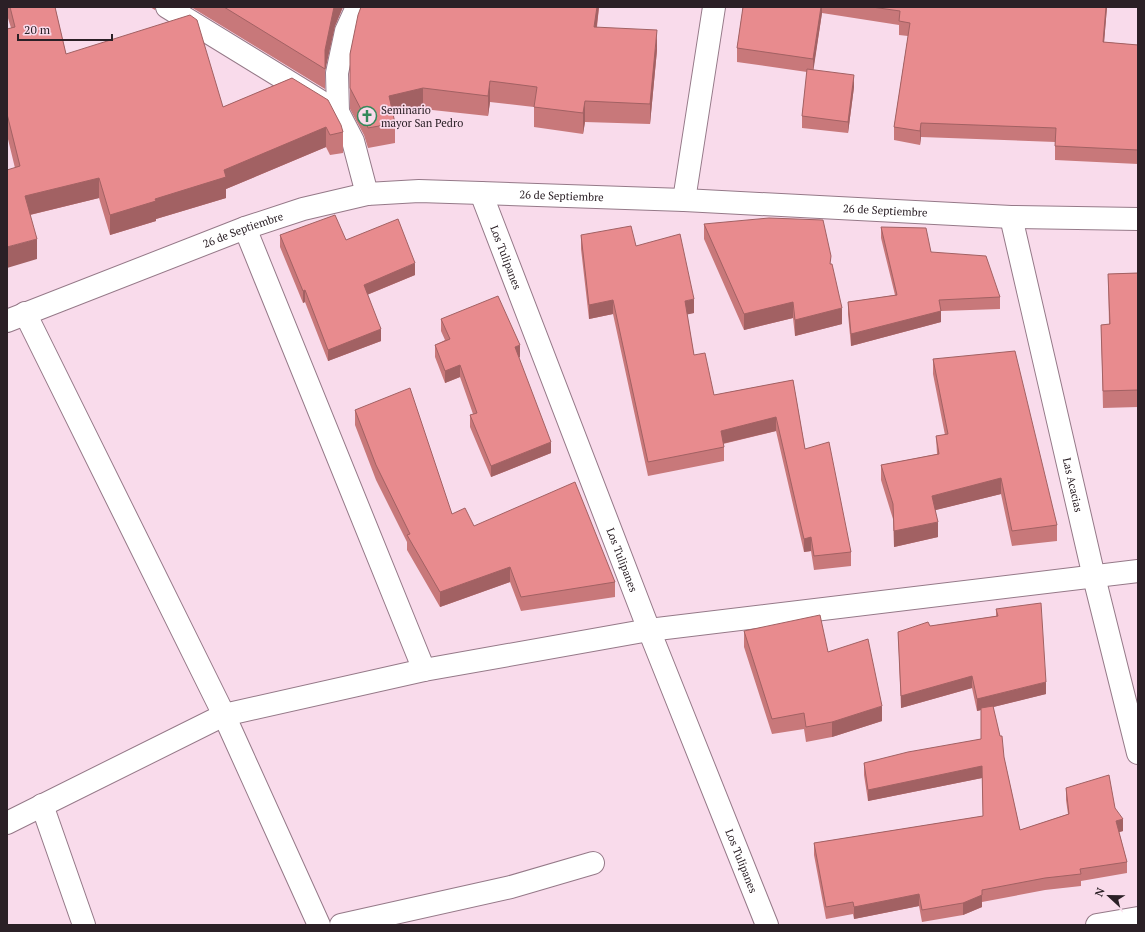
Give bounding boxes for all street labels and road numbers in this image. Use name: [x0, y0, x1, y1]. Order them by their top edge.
street label: 26 de Septiembre: [519, 187, 604, 204]
street label: 26 de Septiembre: [843, 201, 928, 220]
street label: 26 de Septiembre: [201, 209, 285, 251]
street label: Los Tulipanes: [487, 223, 525, 292]
street label: Las Acacias: [1060, 456, 1086, 514]
street label: Los Tulipanes: [603, 526, 641, 594]
street label: Los Tulipanes: [722, 827, 761, 895]

